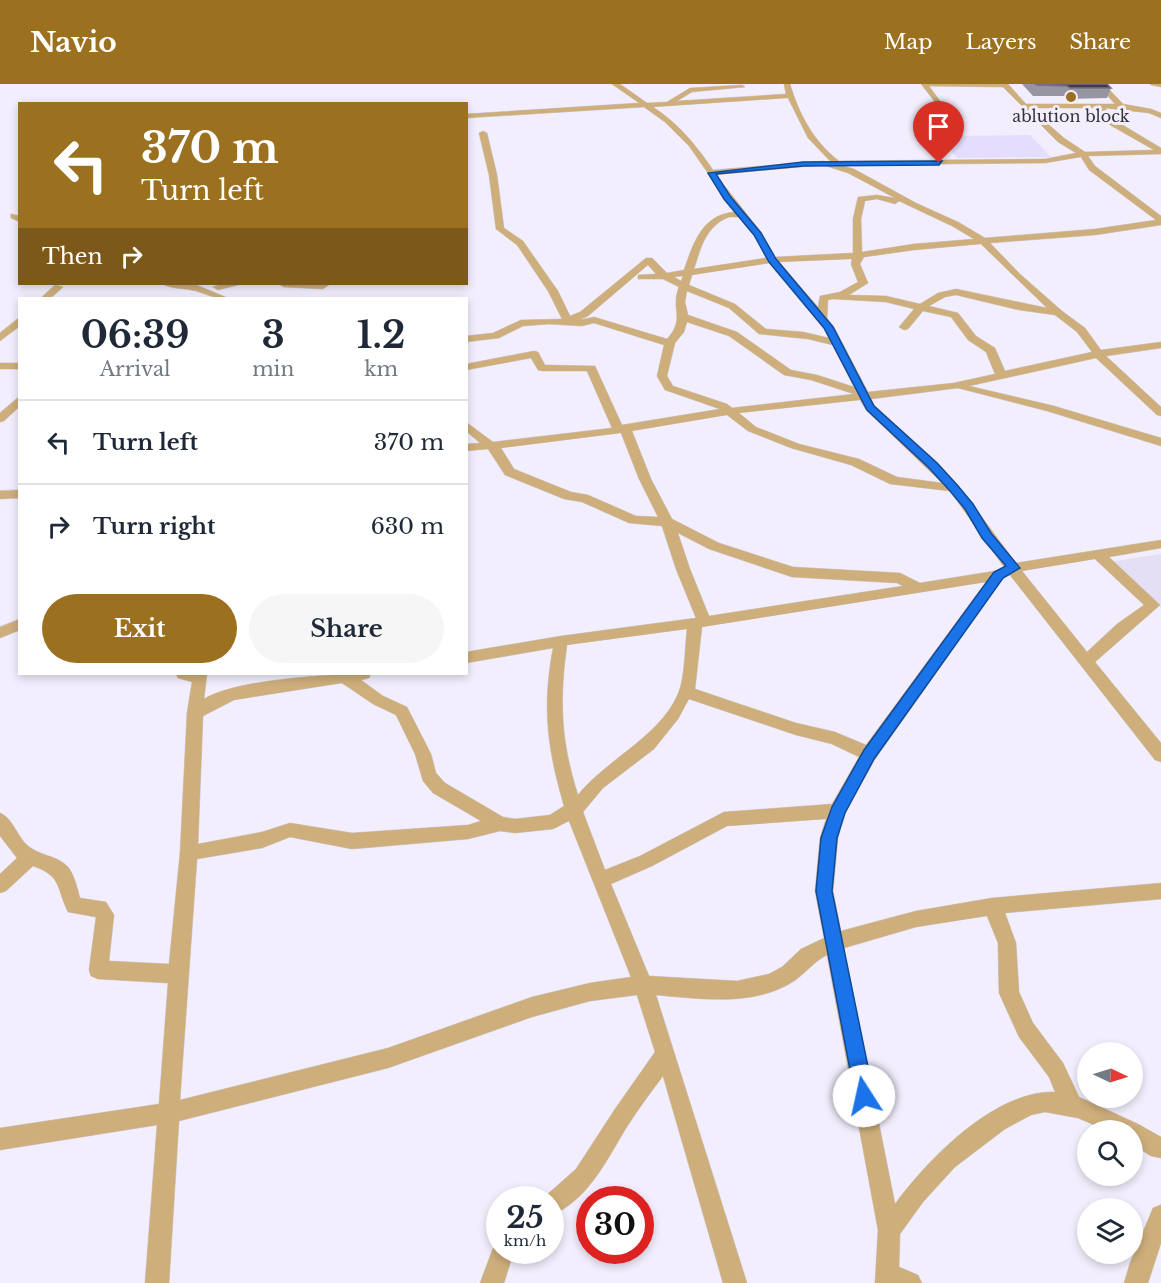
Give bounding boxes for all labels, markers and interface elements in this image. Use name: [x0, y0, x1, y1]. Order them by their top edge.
text: Navio: [30, 25, 117, 60]
text: Map: [884, 29, 933, 55]
text: Layers: [966, 29, 1037, 55]
text: Share: [1070, 29, 1131, 55]
marker: ablution block: [1064, 90, 1078, 104]
pin: [913, 101, 964, 163]
place label: ablution block: [1012, 106, 1130, 126]
icon: arrive: [922, 110, 955, 143]
text: 370 m: [141, 122, 279, 174]
icon: left: [42, 126, 120, 204]
text: Turn left: [141, 174, 264, 207]
icon: right: [115, 240, 148, 273]
text: Then: [42, 243, 103, 270]
text: 06:39: [81, 313, 190, 358]
text: 3: [262, 313, 285, 358]
text: 1.2: [357, 313, 405, 358]
text: Arrival: [100, 357, 170, 381]
text: min: [252, 357, 294, 381]
text: km: [364, 357, 398, 381]
icon: left: [42, 426, 75, 459]
text: Turn left: [93, 429, 198, 456]
text: 370 m: [374, 429, 444, 456]
icon: right: [42, 510, 75, 543]
text: Turn right: [93, 513, 215, 540]
text: 630 m: [371, 513, 444, 540]
button: Exit: [42, 594, 237, 663]
button: Share: [249, 594, 444, 663]
north arrow: [1077, 1042, 1143, 1108]
map controls: [1077, 1042, 1143, 1264]
position arrow: [832, 1064, 896, 1128]
button: search: [1077, 1120, 1143, 1186]
speed limit sign: 30: [576, 1186, 654, 1264]
button: layers: [1077, 1198, 1143, 1264]
text: 25: [506, 1199, 544, 1236]
text: km/h: [504, 1231, 546, 1250]

